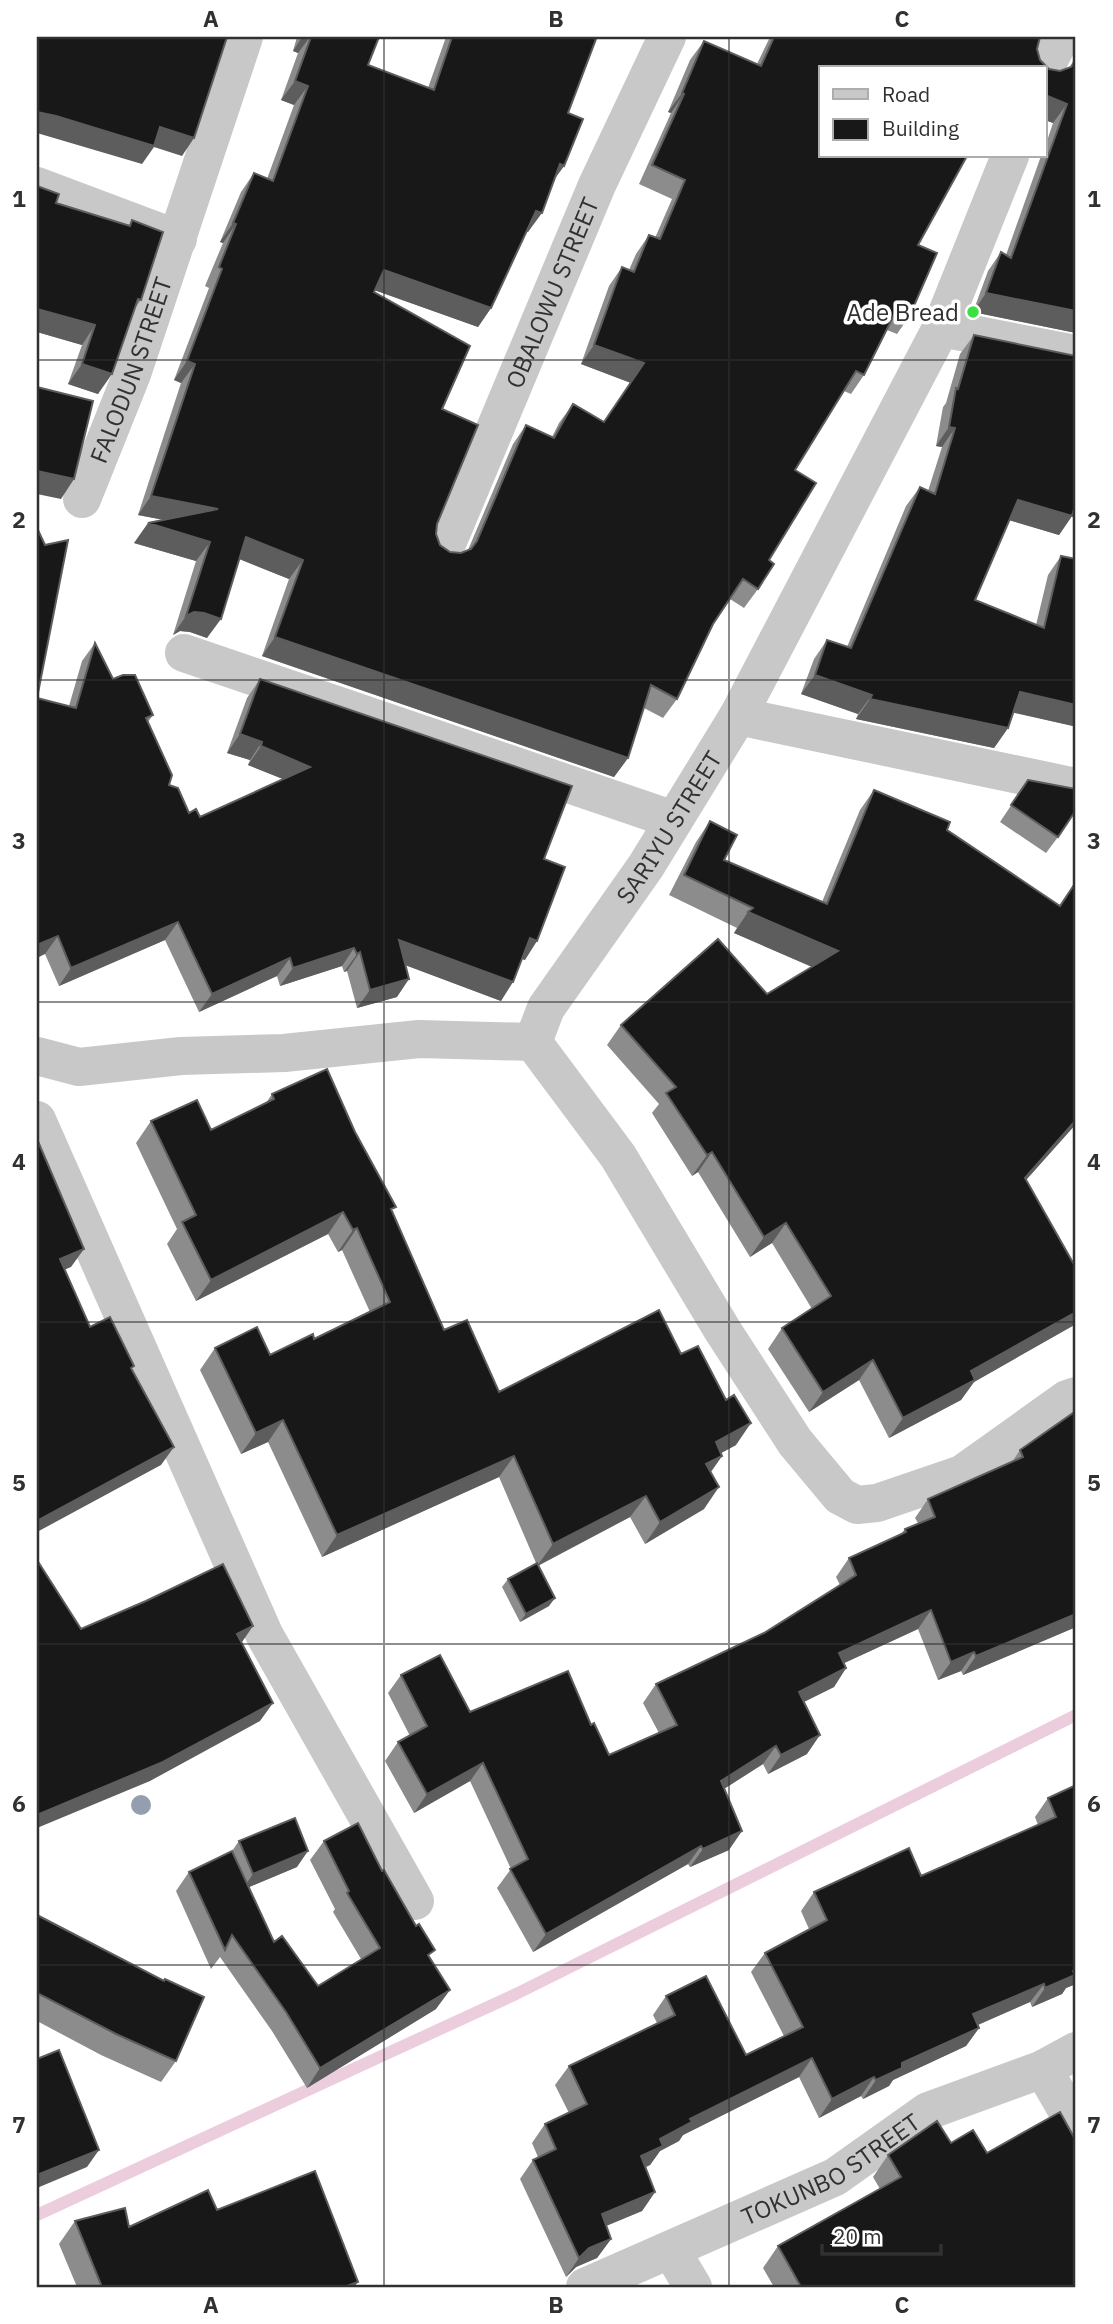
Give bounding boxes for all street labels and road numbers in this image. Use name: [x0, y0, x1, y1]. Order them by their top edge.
street label: OBALOWU STREET: [498, 192, 606, 393]
street label: FALODUN STREET: [82, 273, 179, 468]
street label: SARIYU STREET: [609, 744, 729, 910]
street label: TOKUNBO STREET: [736, 2106, 927, 2232]

